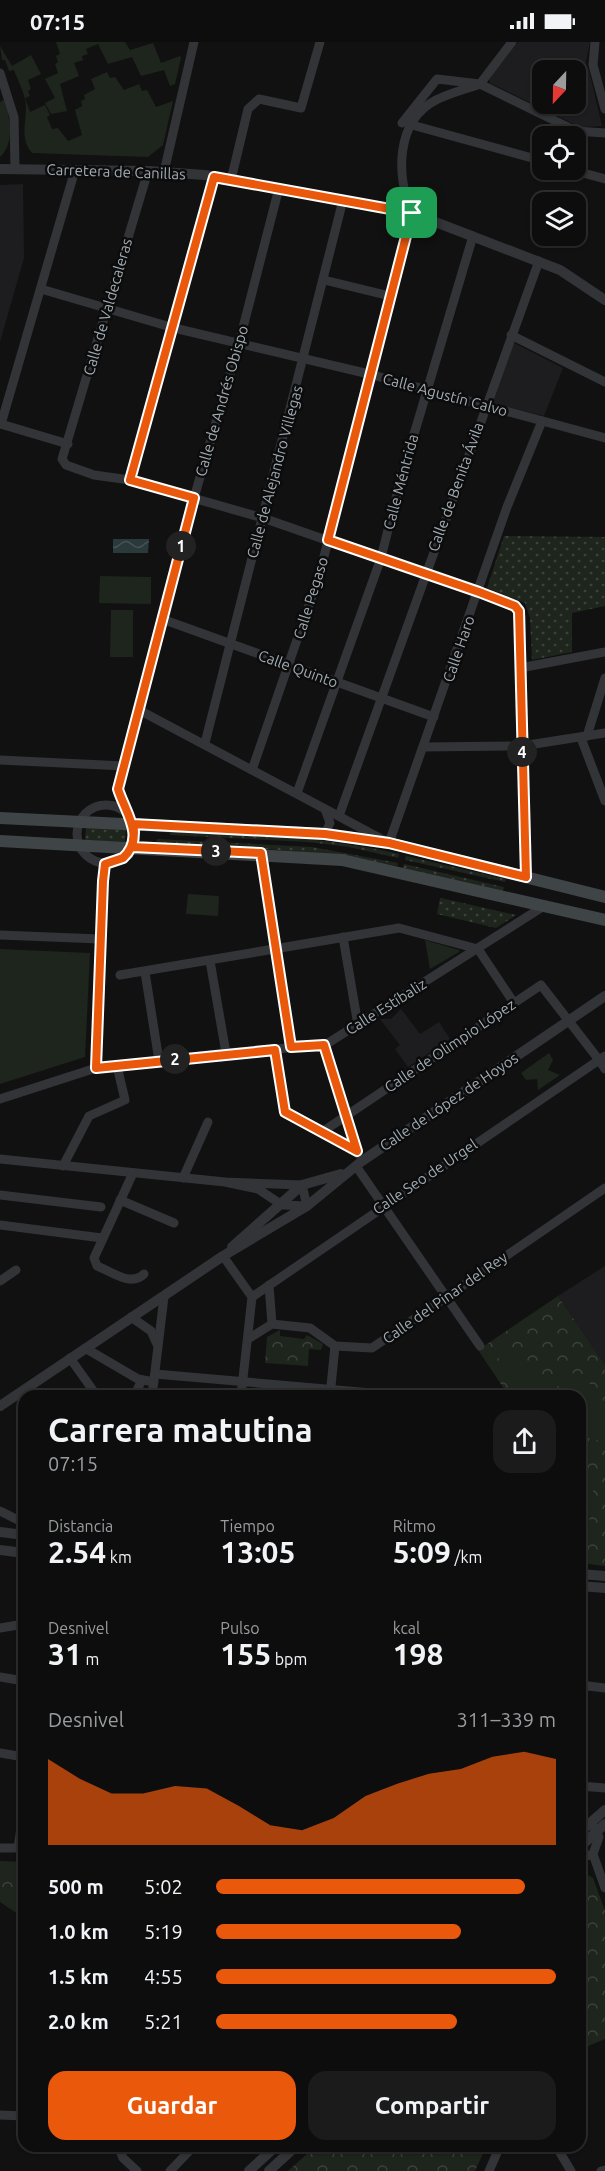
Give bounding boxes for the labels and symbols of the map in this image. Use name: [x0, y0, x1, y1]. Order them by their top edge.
north arrow: [532, 60, 586, 114]
street label: Carretera de Canillas: [46, 161, 186, 182]
pin: [386, 187, 437, 238]
street label: Calle de Valdecaleras: [80, 236, 135, 377]
street label: Calle de Andrés Obispo: [192, 323, 251, 478]
street label: Calle Agustín Calvo: [381, 370, 509, 419]
street label: Calle de Alejandro Villegas: [243, 384, 306, 560]
street label: Calle de Benita Ávila: [424, 420, 487, 554]
street label: Calle Méntrida: [380, 432, 421, 531]
pin: 1: [166, 531, 196, 561]
street label: Calle Pegaso: [290, 555, 331, 641]
street label: Calle Haro: [439, 613, 478, 684]
street label: Calle Quinto: [256, 646, 340, 691]
pin: 4: [507, 737, 537, 767]
pin: 3: [201, 836, 231, 866]
street label: Calle Estíbaliz: [342, 975, 429, 1038]
street label: Calle de Olimpio López: [381, 995, 518, 1096]
pin: 2: [160, 1044, 190, 1074]
street label: Calle de López de Hoyos: [376, 1049, 521, 1154]
street label: Calle Seo de Urgel: [369, 1135, 480, 1218]
street label: Calle del Pinar del Rey: [379, 1248, 510, 1347]

